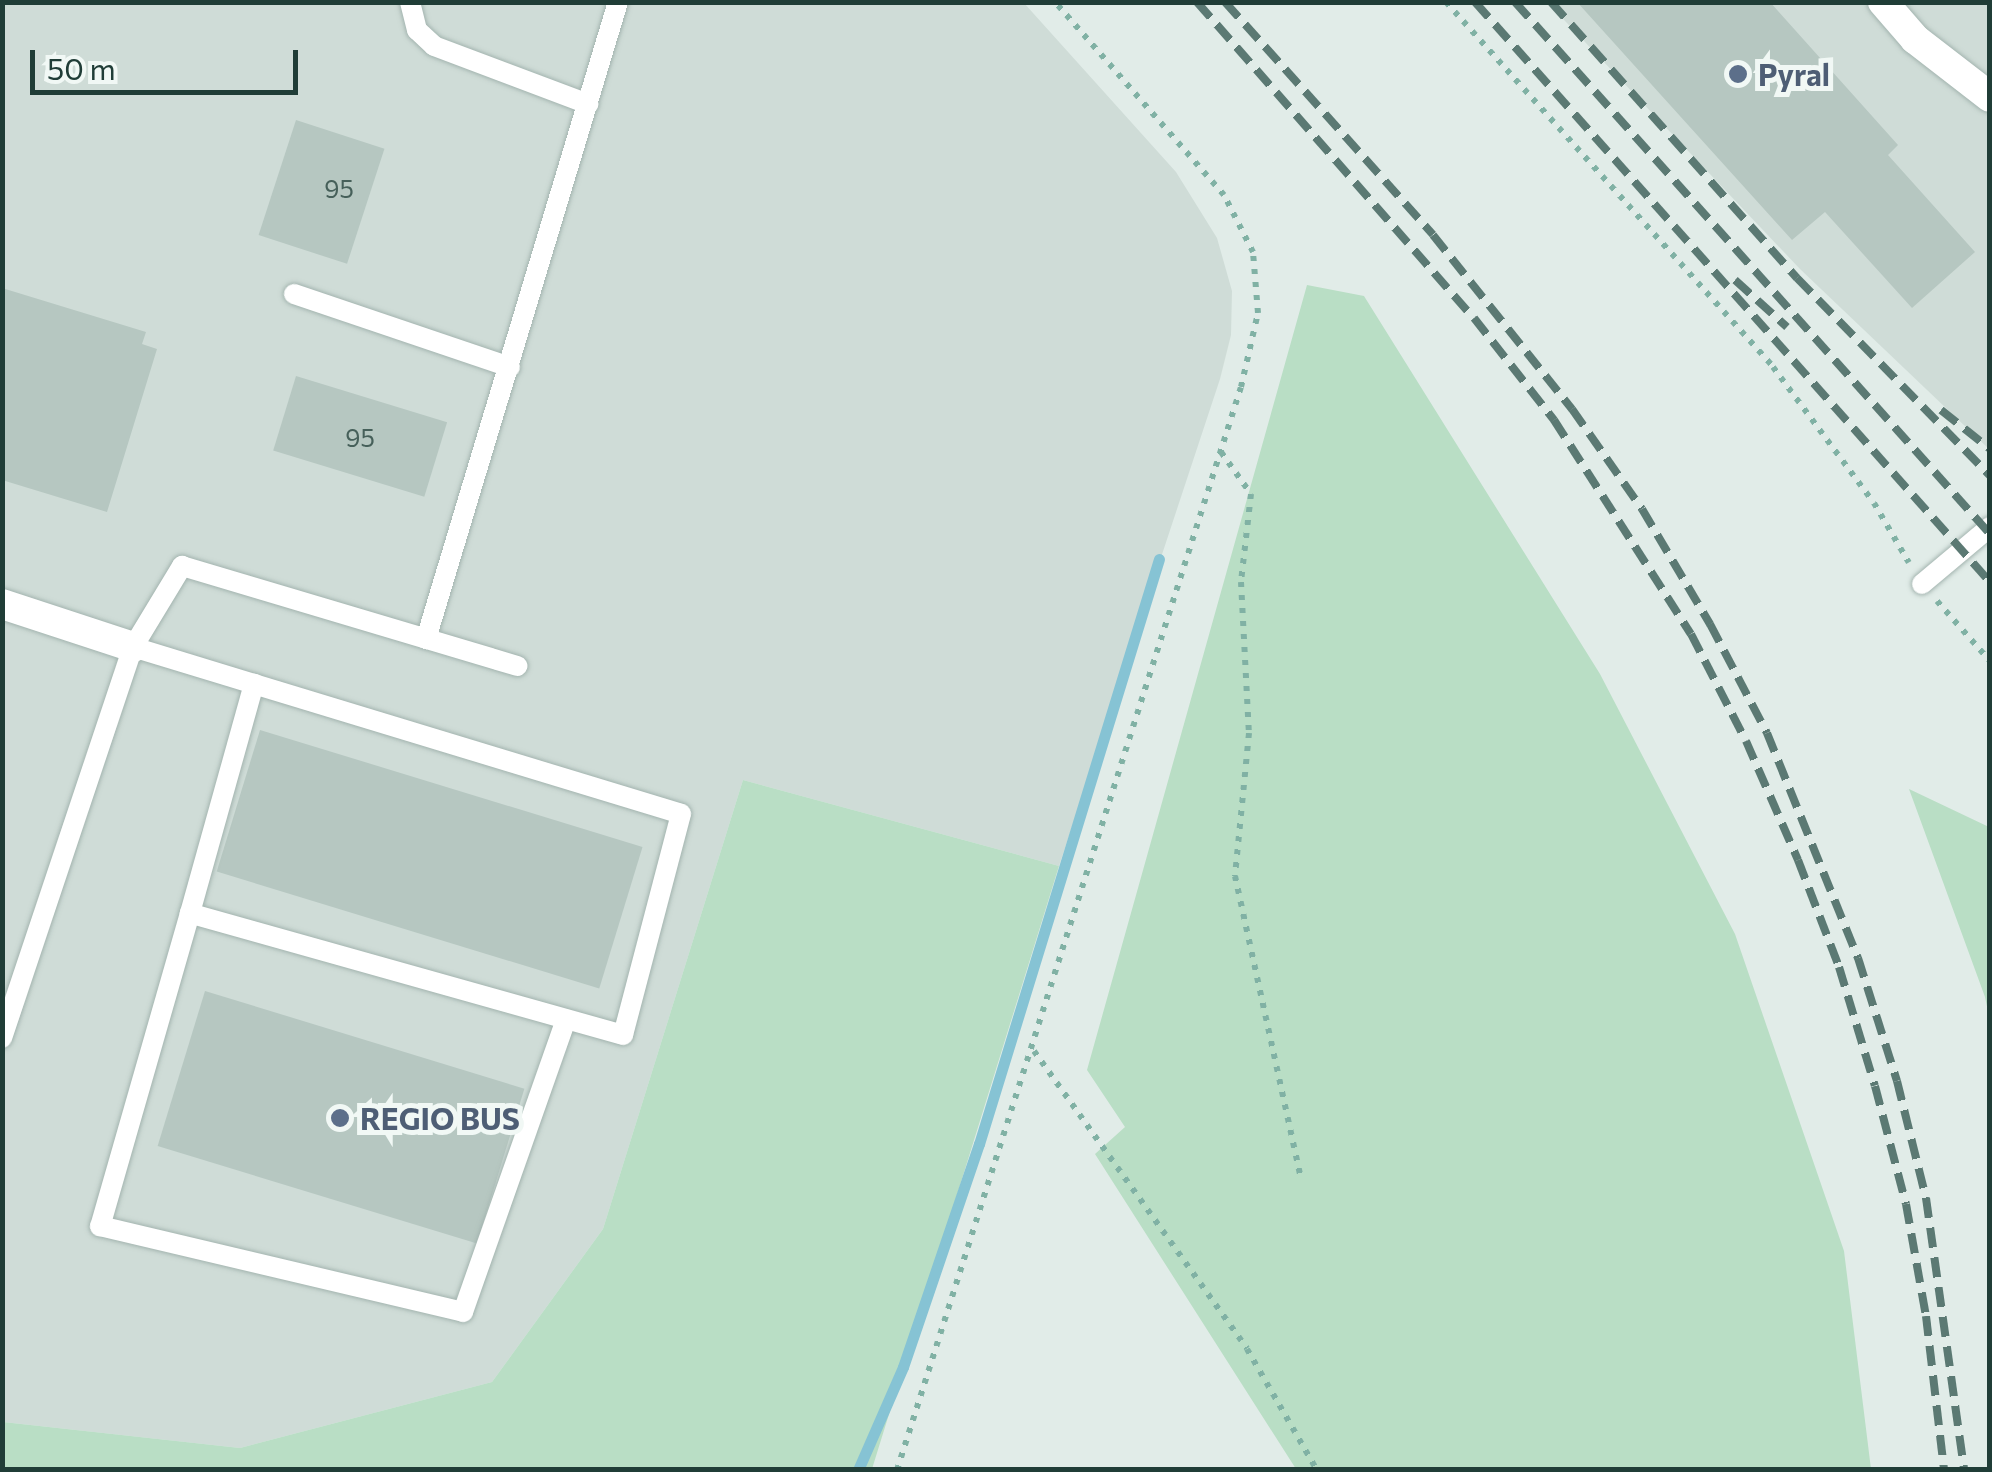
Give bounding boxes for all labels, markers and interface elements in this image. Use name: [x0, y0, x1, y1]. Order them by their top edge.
scale bar: [35, 30, 302, 92]
text: 50 m: [47, 49, 116, 86]
place label: Pyral: [1758, 56, 1830, 92]
marker: Pyral: [1727, 63, 1749, 85]
house number: 95: [324, 173, 354, 203]
house number: 95: [345, 422, 375, 452]
place label: REGIO BUS: [360, 1100, 520, 1136]
marker: REGIO BUS: [329, 1107, 351, 1129]

